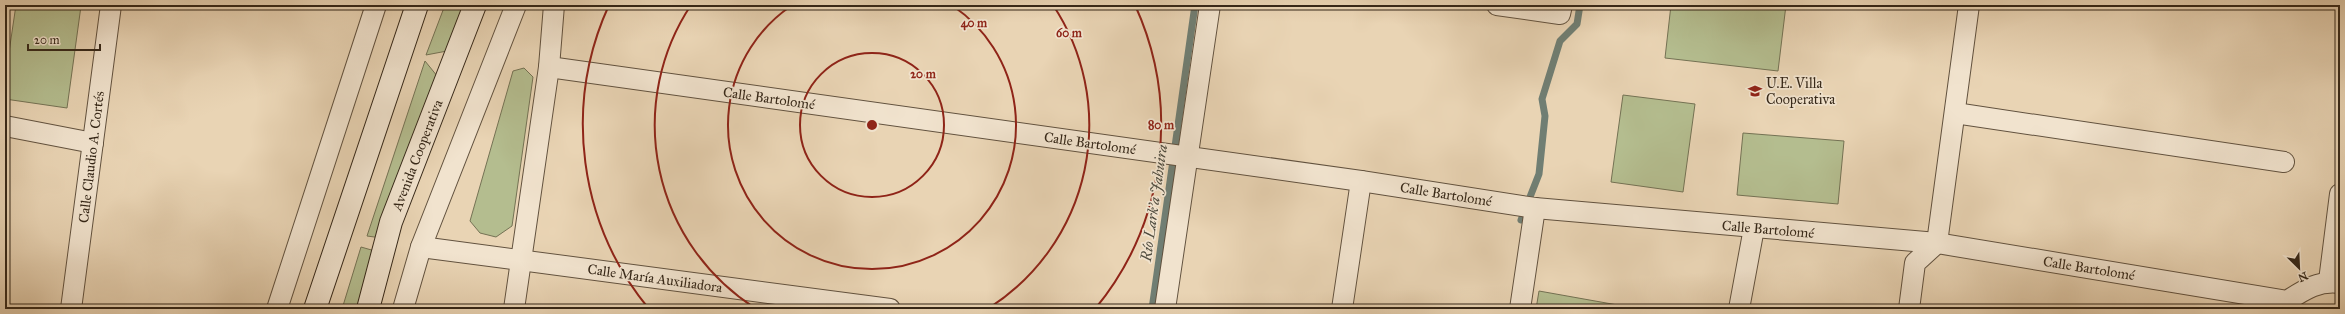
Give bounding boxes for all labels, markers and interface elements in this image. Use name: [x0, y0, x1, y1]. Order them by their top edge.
text: 40 m: [961, 16, 988, 31]
scale bar: [28, 26, 100, 52]
text: 60 m: [1056, 26, 1083, 40]
text: 20 m: [34, 33, 60, 47]
text: 20 m: [910, 67, 937, 81]
place label: U.E. Villa Cooperativa: [1766, 75, 1835, 108]
school or university icon: U.E. Villa Cooperativa: [1747, 83, 1763, 99]
street label: Calle Bartolomé: [722, 84, 816, 113]
street label: Calle Claudio A. Cortés: [75, 90, 108, 224]
street label: Avenida Cooperativa: [388, 97, 447, 214]
centre of rings: [865, 118, 879, 132]
text: 80 m: [1148, 118, 1175, 132]
street label: Calle Bartolomé: [1043, 129, 1137, 158]
water label: Río Lark’a Jahuira: [1137, 143, 1171, 264]
street label: Calle Bartolomé: [1399, 179, 1493, 210]
street label: Calle Bartolomé: [1721, 217, 1815, 242]
north arrow: [2279, 248, 2319, 288]
street label: Calle Bartolomé: [2042, 253, 2136, 284]
street label: Calle María Auxiliadora: [586, 261, 723, 296]
text: N: [2295, 269, 2310, 285]

